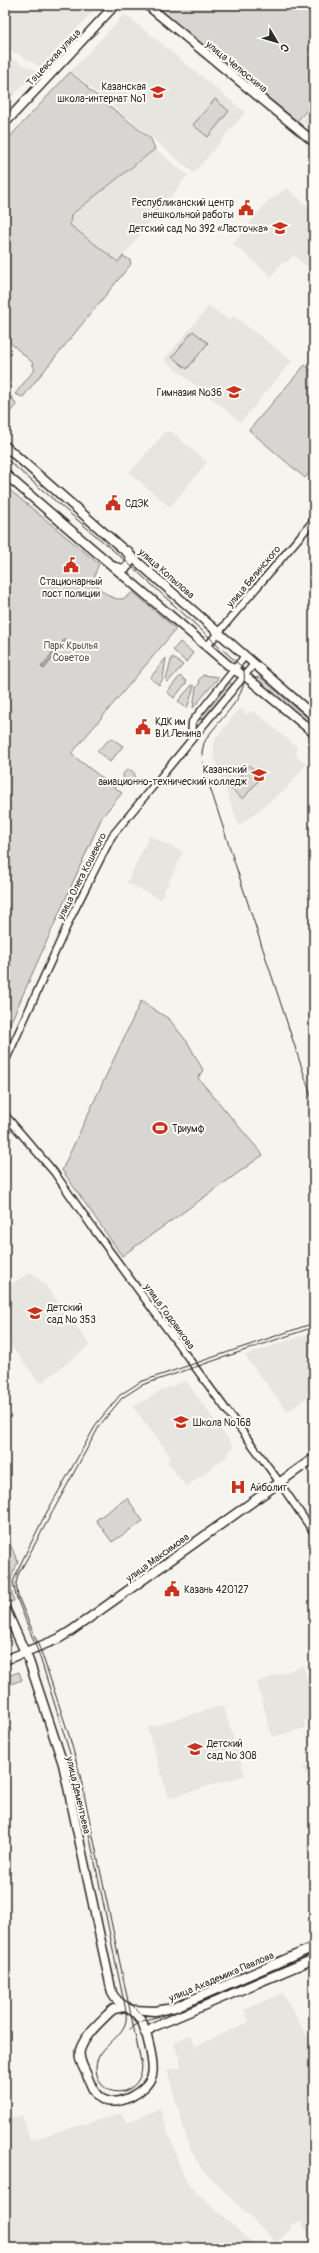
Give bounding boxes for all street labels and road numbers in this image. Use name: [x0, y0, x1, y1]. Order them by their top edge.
street label: Тэцевская улица: [24, 26, 83, 89]
street label: улица Челюскина: [203, 38, 270, 95]
street label: улица Белинского: [224, 543, 284, 611]
street label: улица Копылова: [135, 546, 197, 601]
street label: улица Олега Кошевого: [54, 830, 109, 923]
street label: улица Годовикова: [141, 1281, 197, 1352]
street label: улица Максимова: [123, 1531, 192, 1585]
street label: улица Дементьева: [63, 1755, 93, 1835]
street label: улица Академика Павлова: [166, 1949, 276, 2005]

